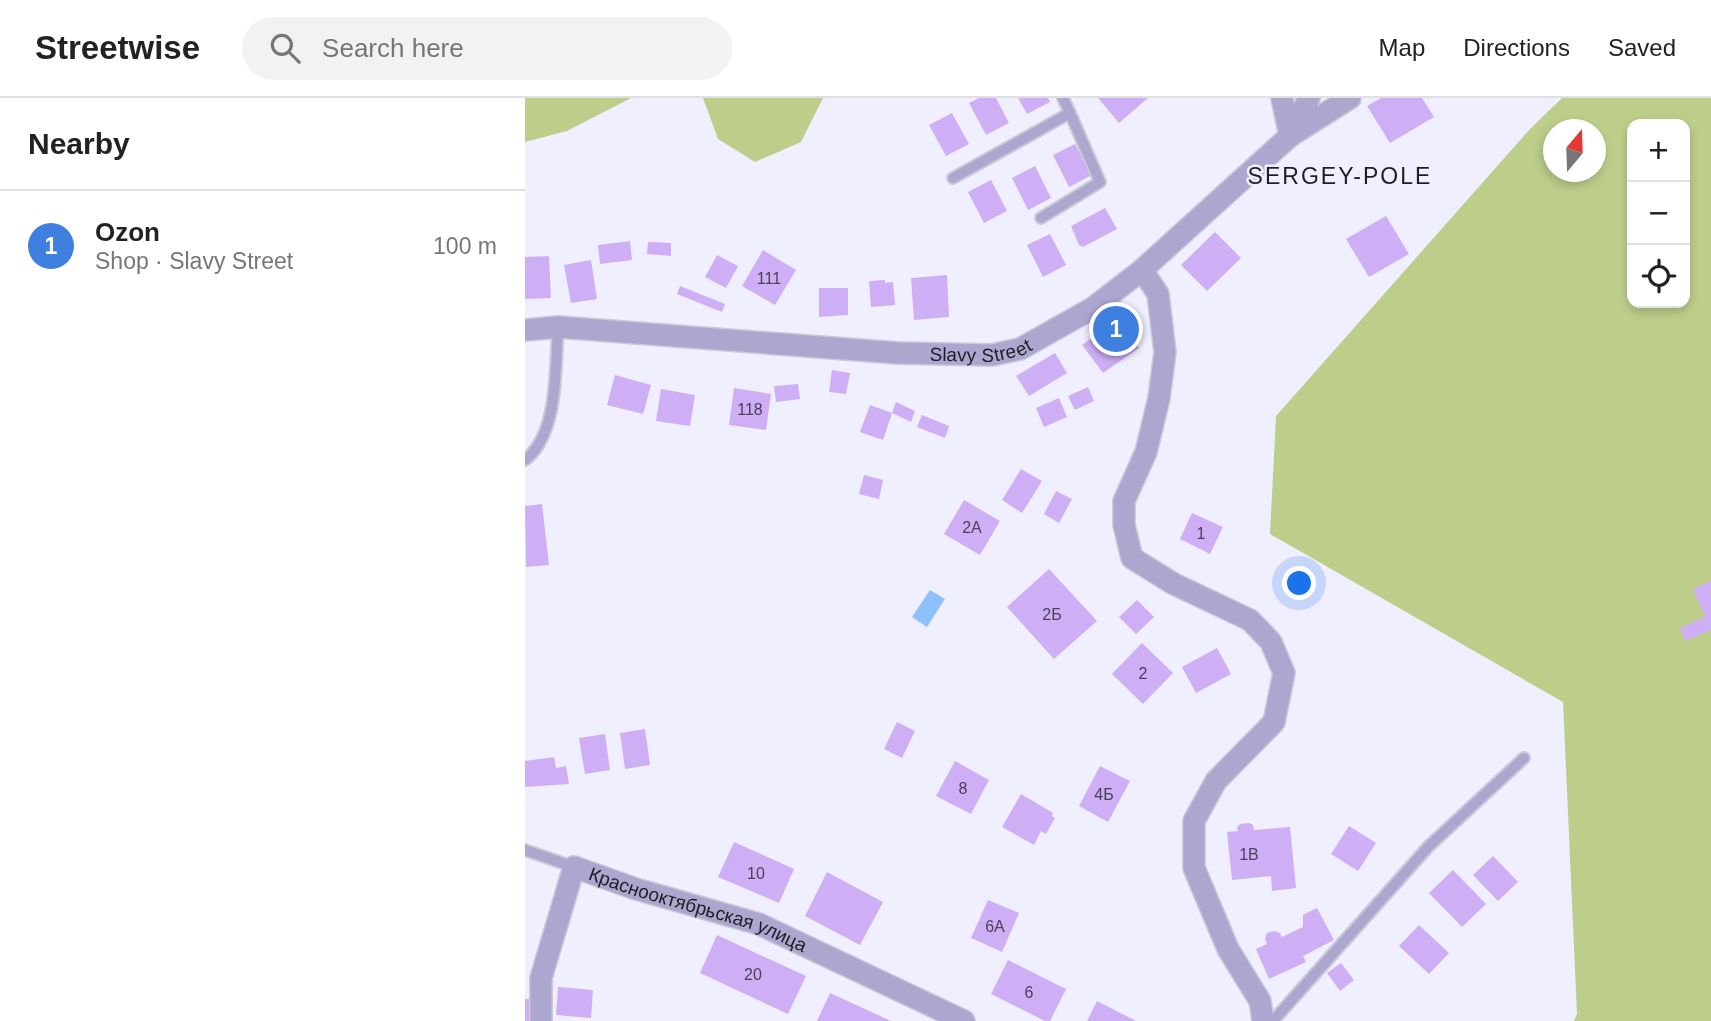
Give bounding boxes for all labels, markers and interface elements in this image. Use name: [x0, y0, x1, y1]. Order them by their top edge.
search box: [242, 17, 732, 80]
text: Streetwise: [35, 29, 200, 66]
icon: search: [266, 29, 304, 67]
text: Search here: [322, 33, 464, 63]
text: Map: [1379, 34, 1425, 61]
text: Directions: [1463, 34, 1570, 61]
text: Saved: [1608, 34, 1676, 61]
north arrow: [1543, 119, 1606, 182]
map controls: [1627, 119, 1690, 308]
button: +: [1627, 119, 1690, 182]
text: Nearby: [28, 127, 130, 160]
district label: SERGEY-POLE: [1248, 163, 1432, 189]
button: −: [1627, 182, 1690, 245]
text: Ozon: [95, 217, 160, 247]
text: 1: [45, 233, 57, 259]
text: 100 m: [433, 233, 497, 259]
button: locate: [1627, 245, 1690, 308]
text: Shop · Slavy Street: [95, 248, 293, 274]
house number: 111: [757, 270, 781, 287]
pin: 1: [1093, 303, 1139, 355]
street label: Slavy Street: [929, 334, 1036, 366]
house number: 118: [737, 401, 763, 418]
house number: 2А: [962, 519, 982, 536]
house number: 1: [1197, 525, 1206, 542]
your location: [1282, 566, 1316, 600]
house number: 2Б: [1042, 606, 1062, 623]
house number: 2: [1139, 665, 1148, 682]
house number: 8: [959, 780, 968, 797]
house number: 4Б: [1094, 786, 1114, 803]
house number: 1В: [1239, 846, 1259, 863]
street label: Краснооктябрьская улица: [586, 863, 811, 956]
house number: 10: [747, 865, 765, 882]
house number: 6А: [985, 918, 1005, 935]
house number: 20: [744, 966, 762, 983]
house number: 6: [1025, 984, 1034, 1001]

